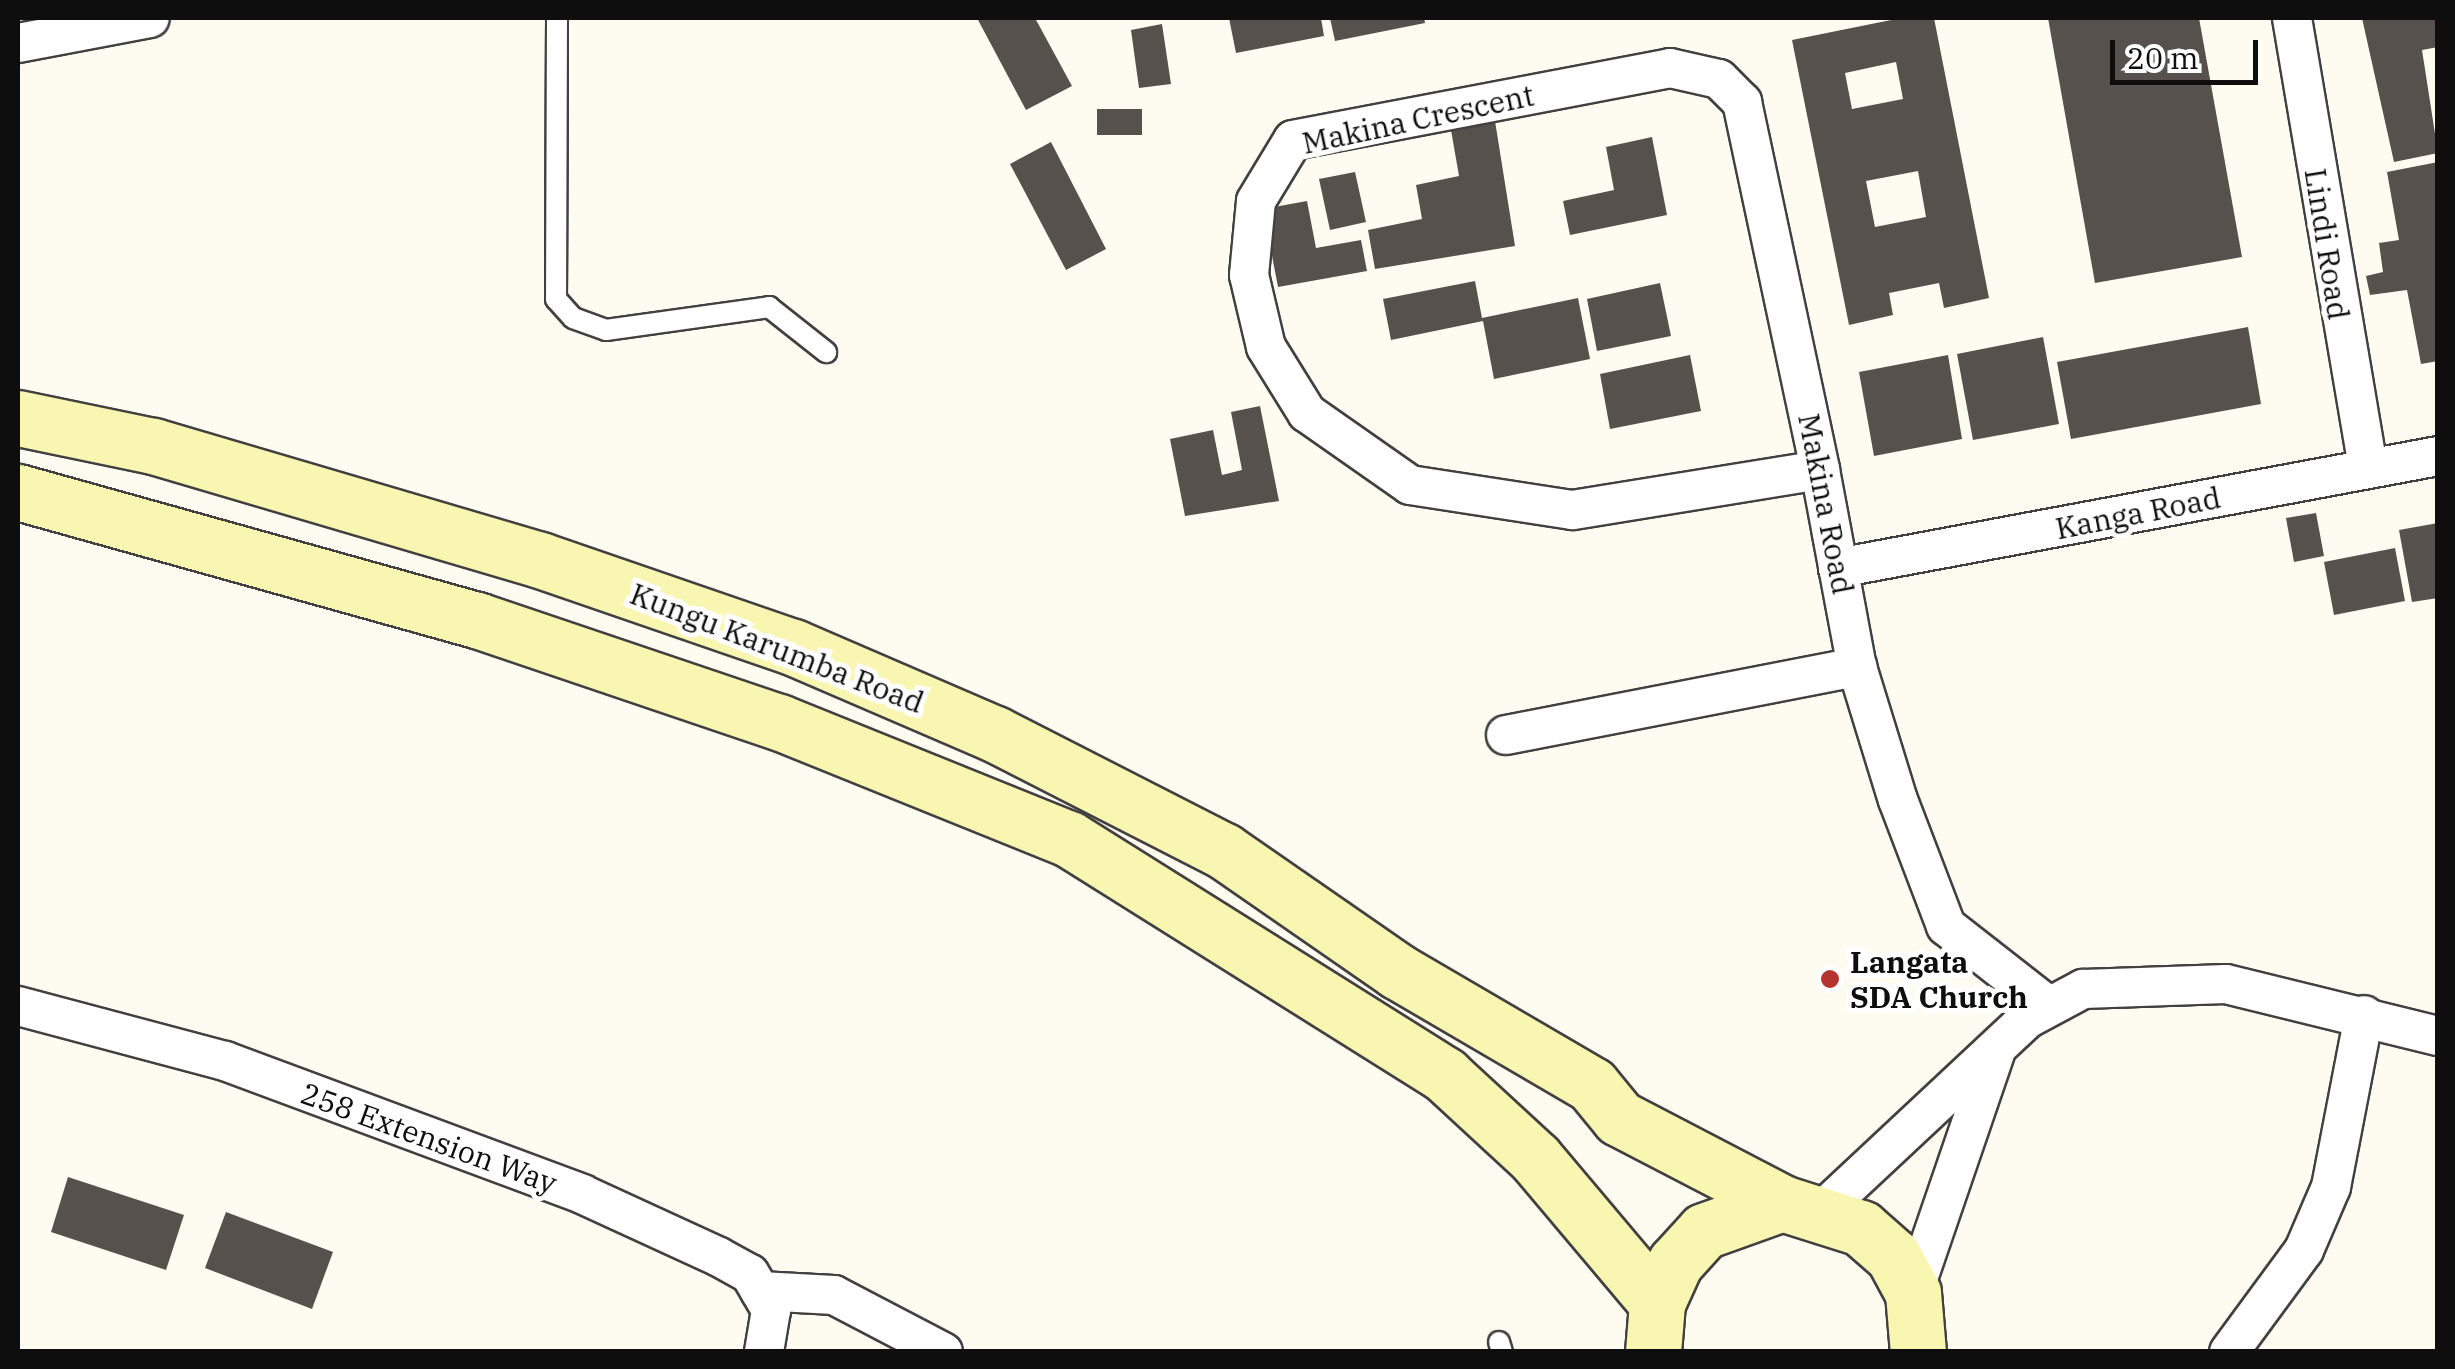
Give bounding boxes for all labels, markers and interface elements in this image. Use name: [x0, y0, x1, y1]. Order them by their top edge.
scale bar: [2115, 20, 2262, 82]
text: 20 m: [2127, 38, 2199, 77]
street label: Makina Crescent: [1299, 77, 1537, 161]
street label: Lindi Road: [2297, 166, 2357, 322]
street label: Makina Road: [1791, 410, 1861, 598]
street label: Kanga Road: [2052, 479, 2224, 547]
street label: Kungu Karumba Road: [625, 575, 929, 721]
place label: Langata SDA Church: [1850, 944, 2028, 1014]
marker: Langata SDA Church: [1819, 968, 1841, 990]
street label: 258 Extension Way: [296, 1075, 562, 1201]

